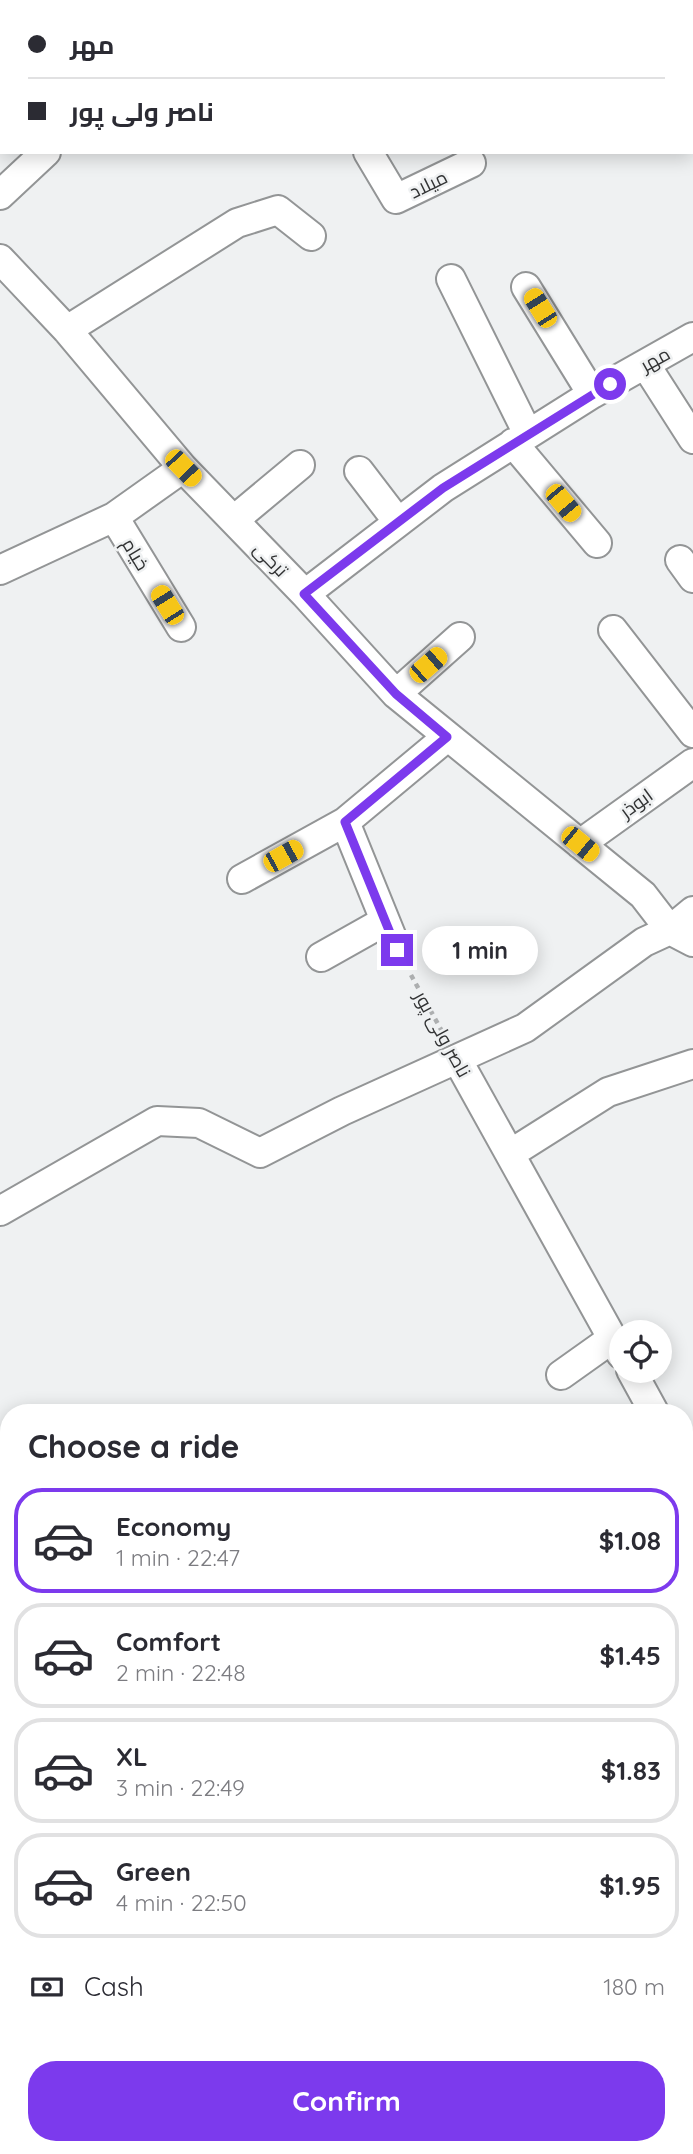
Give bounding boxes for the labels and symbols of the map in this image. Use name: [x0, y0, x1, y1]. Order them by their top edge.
street label: میلاد: [405, 165, 451, 203]
car: [520, 285, 561, 331]
street label: مهر: [635, 341, 674, 377]
route start: [594, 368, 626, 400]
car: [161, 446, 206, 490]
car: [542, 480, 585, 526]
street label: خیام: [115, 533, 155, 576]
street label: ترکی: [249, 536, 293, 582]
car: [147, 582, 188, 628]
car: [406, 643, 451, 687]
street label: ابوذر: [614, 783, 657, 824]
car: [558, 823, 603, 865]
car: [260, 837, 307, 875]
callout: 1 min: [422, 926, 537, 974]
route end: [381, 934, 413, 966]
street label: ناصر ولی پور: [408, 986, 477, 1082]

